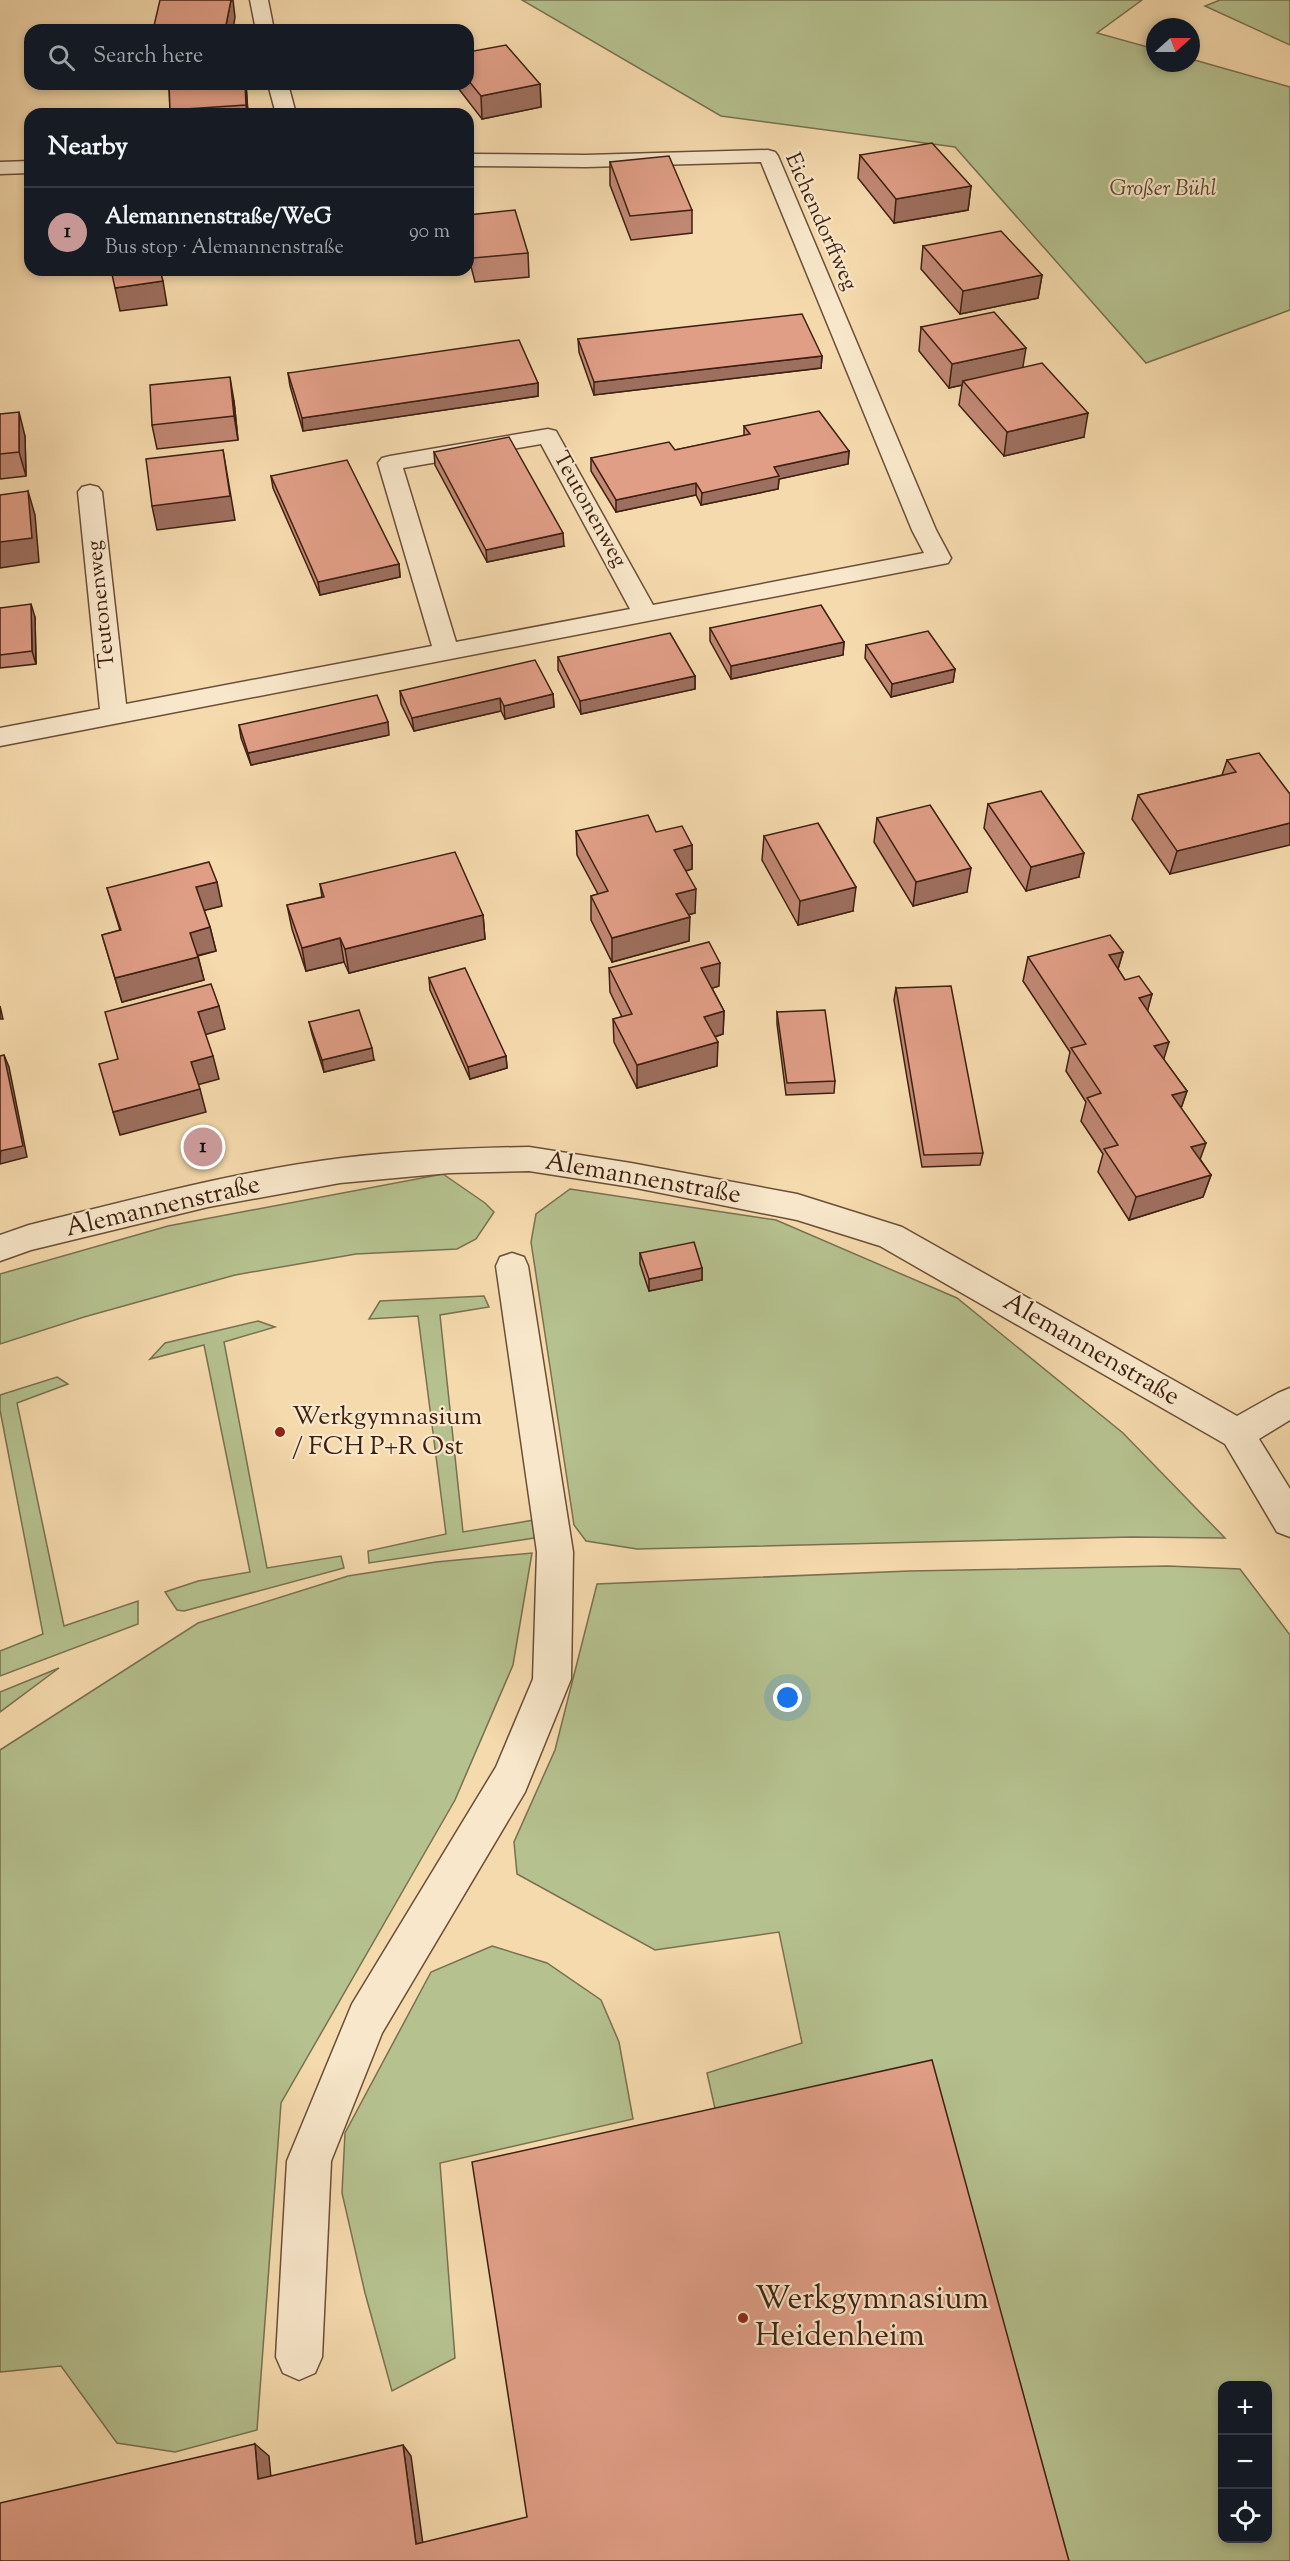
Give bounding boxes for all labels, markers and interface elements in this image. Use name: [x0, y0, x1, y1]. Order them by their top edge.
north arrow: [1146, 18, 1200, 72]
search box: [24, 24, 474, 90]
icon: search: [45, 41, 78, 74]
text: Search here: [93, 41, 203, 73]
text: Nearby: [48, 129, 128, 166]
street label: Eichendorffweg: [775, 148, 865, 296]
park label: Großer Bühl: [1109, 174, 1217, 206]
text: Alemannenstraße/WeG: [105, 202, 331, 234]
text: 1: [64, 218, 71, 247]
text: 90 m: [409, 218, 450, 247]
text: Bus stop · Alemannenstraße: [105, 234, 344, 263]
street label: Teutonenweg: [544, 446, 634, 574]
street label: Teutonenweg: [79, 538, 125, 669]
pin: 1: [184, 1124, 222, 1170]
street label: Alemannenstraße: [542, 1144, 744, 1214]
street label: Alemannenstraße: [62, 1167, 264, 1247]
street label: Alemannenstraße: [996, 1284, 1186, 1416]
place label: Werkgymnasium / FCH P+R Ost: [292, 1399, 482, 1466]
marker: Werkgymnasium / FCH P+R Ost: [273, 1425, 287, 1439]
your location: [773, 1683, 802, 1712]
place label: Werkgymnasium Heidenheim: [755, 2277, 989, 2360]
marker: Werkgymnasium Heidenheim: [736, 2311, 750, 2325]
map controls: [1218, 2381, 1272, 2543]
button: +: [1218, 2381, 1272, 2435]
button: −: [1218, 2435, 1272, 2489]
button: locate: [1218, 2489, 1272, 2543]

